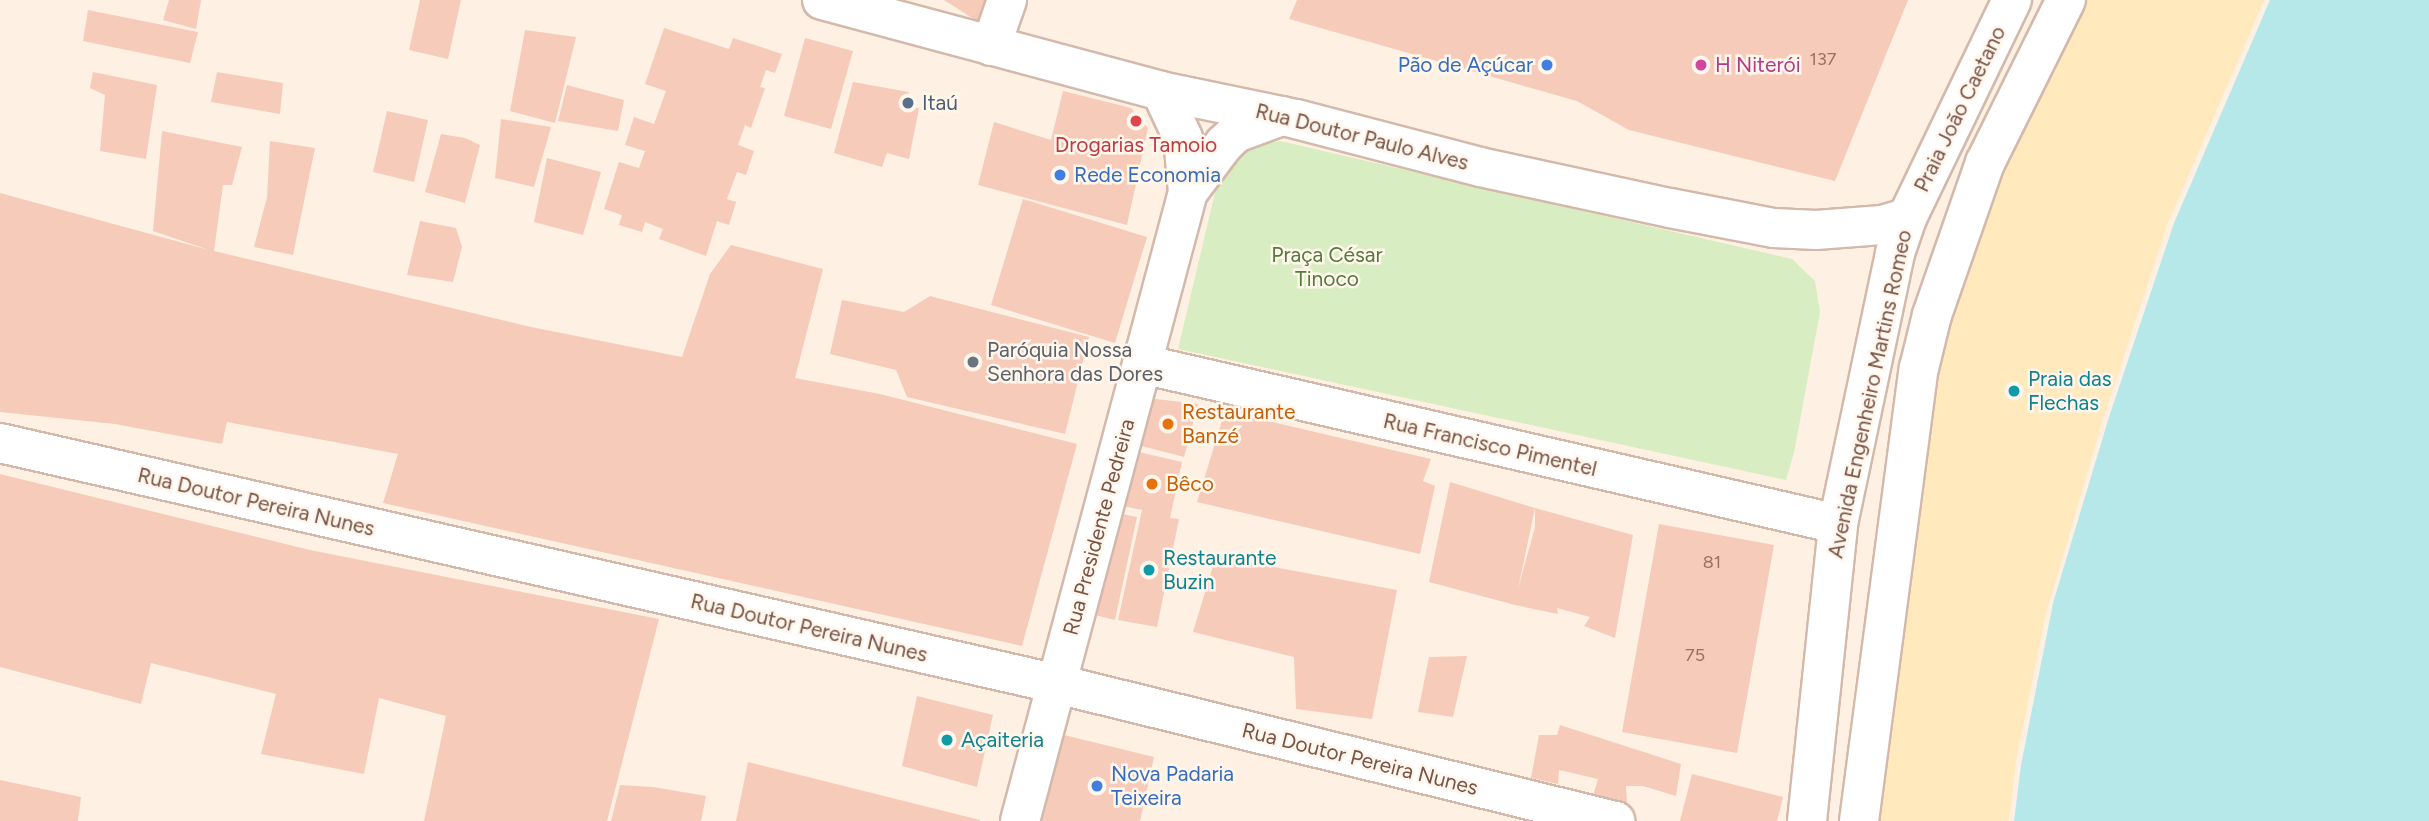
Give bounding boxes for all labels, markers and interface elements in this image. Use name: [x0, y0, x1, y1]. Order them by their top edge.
street label: Praia João Caetano: [1909, 22, 2011, 196]
house number: 137: [1810, 48, 1836, 70]
place label: Pão de Açúcar: [1398, 52, 1533, 78]
place label: H Niterói: [1715, 52, 1801, 78]
marker: Pão de Açúcar: [1539, 57, 1555, 73]
marker: H Niterói: [1693, 57, 1709, 73]
place label: Itaú: [922, 90, 958, 116]
marker: Itaú: [900, 95, 916, 111]
street label: Rua Doutor Paulo Alves: [1253, 98, 1471, 176]
marker: Drogarias Tamoio: [1128, 113, 1144, 129]
place label: Drogarias Tamoio: [1055, 132, 1217, 158]
place label: Rede Economia: [1074, 162, 1221, 188]
marker: Rede Economia: [1052, 167, 1068, 183]
street label: Avenida Engenheiro Martins Romeo: [1823, 228, 1917, 560]
park label: Praça César Tinoco: [1271, 242, 1383, 292]
place label: Paróquia Nossa Senhora das Dores: [987, 337, 1163, 387]
marker: Paróquia Nossa Senhora das Dores: [965, 354, 981, 370]
place label: Praia das Flechas: [2028, 366, 2111, 416]
marker: Praia das Flechas: [2006, 383, 2022, 399]
place label: Restaurante Banzé: [1182, 399, 1296, 449]
street label: Rua Francisco Pimentel: [1381, 408, 1599, 482]
street label: Rua Presidente Pedreira: [1058, 416, 1140, 638]
marker: Restaurante Banzé: [1160, 416, 1176, 432]
street label: Rua Doutor Pereira Nunes: [135, 462, 377, 542]
place label: Bêco: [1166, 471, 1214, 497]
marker: Bêco: [1144, 476, 1160, 492]
place label: Restaurante Buzin: [1163, 545, 1277, 595]
house number: 81: [1703, 551, 1721, 573]
marker: Restaurante Buzin: [1141, 562, 1157, 578]
street label: Rua Doutor Pereira Nunes: [688, 588, 930, 668]
house number: 75: [1685, 644, 1705, 666]
street label: Rua Doutor Pereira Nunes: [1239, 717, 1481, 801]
place label: Açaiteria: [961, 727, 1044, 753]
marker: Açaiteria: [939, 732, 955, 748]
place label: Nova Padaria Teixeira: [1111, 761, 1234, 811]
marker: Nova Padaria Teixeira: [1089, 778, 1105, 794]

